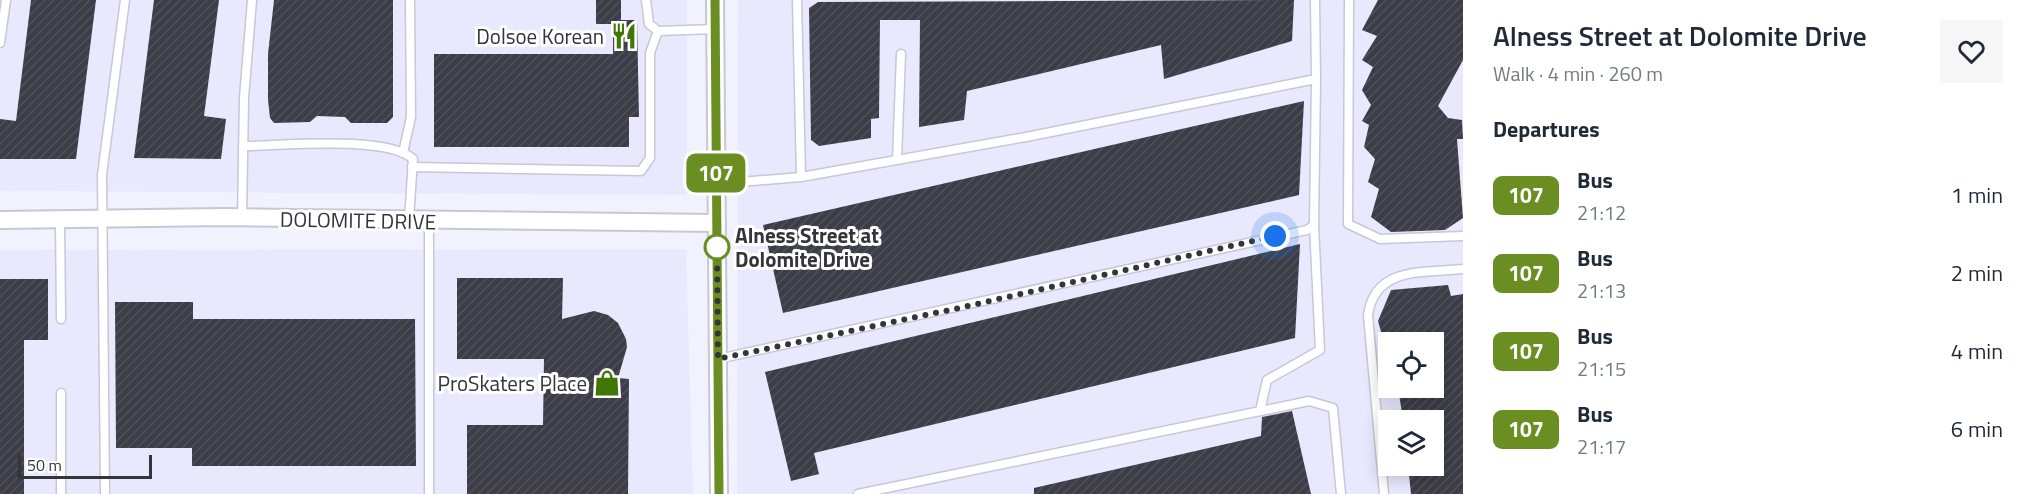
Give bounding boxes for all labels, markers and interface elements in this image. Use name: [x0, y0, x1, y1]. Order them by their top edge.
text: Alness Street at Dolomite Drive: [1493, 14, 1867, 57]
place label: Dolsoe Korean: [476, 20, 604, 52]
button: heart: [1940, 20, 2003, 83]
restaurant icon: Dolsoe Korean: [609, 21, 639, 51]
text: Walk · 4 min · 260 m: [1493, 58, 1663, 89]
text: Departures: [1493, 112, 1600, 146]
line badge: 107: [682, 154, 750, 192]
text: 107: [698, 157, 734, 189]
text: Bus: [1577, 163, 1613, 197]
text: 1 min: [1951, 178, 2003, 212]
text: 107: [1508, 179, 1544, 211]
text: 21:12: [1577, 197, 1626, 228]
street label: DOLOMITE DRIVE: [279, 203, 437, 237]
place label: Alness Street at Dolomite Drive: [735, 219, 879, 275]
your location: [1260, 221, 1290, 251]
marker: Alness Street at Dolomite Drive: [704, 234, 730, 260]
text: Bus: [1577, 241, 1613, 275]
text: 2 min: [1951, 256, 2003, 290]
text: 107: [1508, 257, 1544, 289]
text: 21:13: [1577, 275, 1626, 306]
text: Bus: [1577, 319, 1613, 353]
map controls: [1378, 332, 1444, 476]
button: locate: [1378, 332, 1444, 398]
text: 4 min: [1951, 334, 2003, 368]
text: 107: [1508, 335, 1544, 367]
text: 21:15: [1577, 353, 1626, 384]
place label: ProSkaters Place: [438, 367, 587, 399]
shop icon: ProSkaters Place: [592, 368, 622, 398]
text: Bus: [1577, 397, 1613, 431]
button: layers: [1378, 410, 1444, 476]
text: 6 min: [1951, 412, 2003, 446]
text: 107: [1508, 413, 1544, 445]
text: 21:17: [1577, 431, 1626, 462]
scale bar: [18, 452, 152, 480]
text: 50 m: [27, 453, 62, 477]

